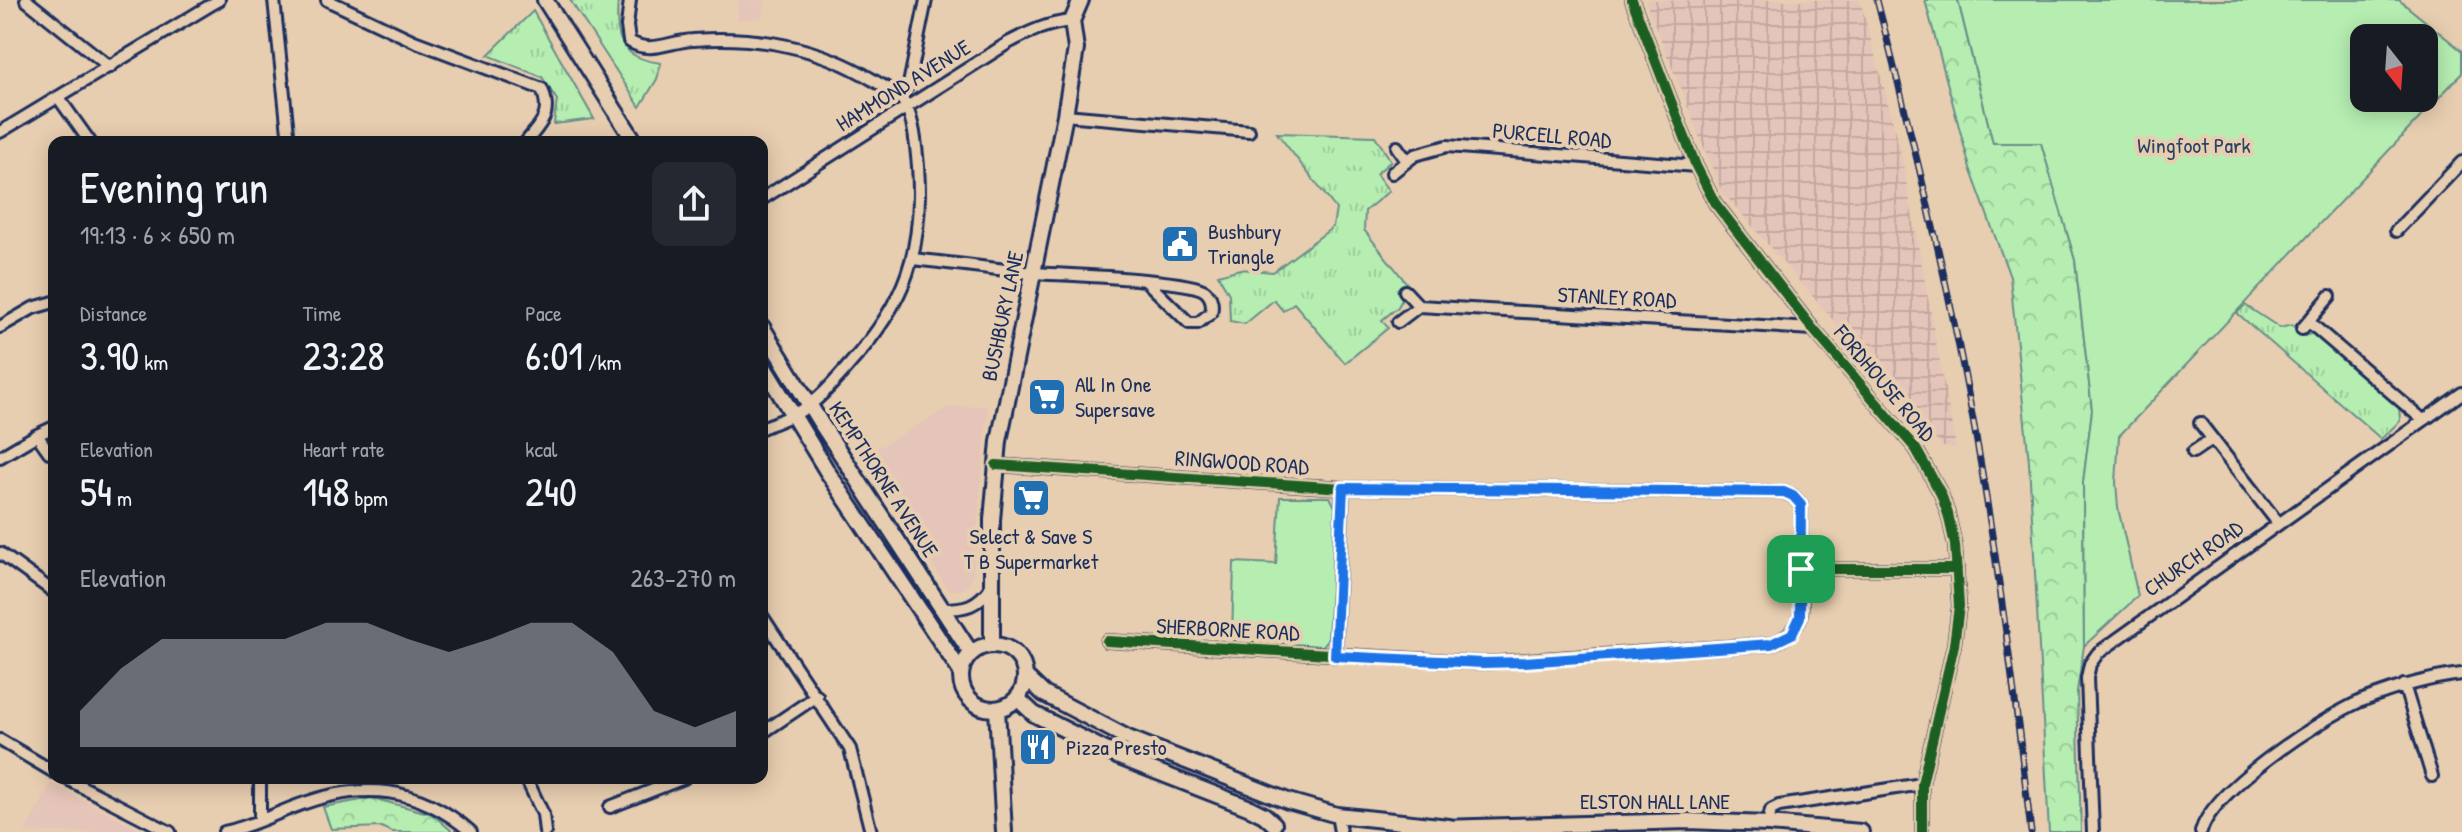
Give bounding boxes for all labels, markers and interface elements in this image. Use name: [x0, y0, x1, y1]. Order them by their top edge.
north arrow: [2350, 24, 2438, 112]
map controls: [2350, 24, 2438, 112]
street label: HAMMOND AVENUE: [830, 32, 976, 138]
street label: PURCELL ROAD: [1491, 115, 1613, 155]
park label: Wingfoot Park: [2137, 130, 2251, 160]
text: Evening run: [80, 157, 268, 217]
button: share: [652, 162, 736, 246]
place label: Bushbury Triangle: [1208, 216, 1281, 271]
text: 19:13 · 6 × 650 m: [80, 217, 235, 252]
public building icon: Bushbury Triangle: [1159, 223, 1201, 265]
street label: BUSHBURY LANE: [974, 248, 1030, 384]
street label: STANLEY ROAD: [1557, 279, 1678, 315]
text: Distance: [80, 298, 147, 328]
text: Time: [303, 298, 342, 328]
text: Pace: [525, 298, 562, 328]
street label: FORDHOUSE ROAD: [1827, 317, 1943, 448]
text: 3.90: [80, 328, 139, 382]
text: 23:28: [303, 328, 385, 382]
text: 6:01: [525, 328, 583, 382]
text: km: [139, 347, 168, 377]
text: /km: [583, 347, 621, 377]
place label: All In One Supersave: [1075, 369, 1155, 424]
supermarket icon: All In One Supersave: [1026, 376, 1068, 418]
street label: KEMPTHORNE AVENUE: [822, 395, 946, 563]
text: Elevation: [80, 434, 153, 464]
text: Heart rate: [303, 434, 385, 464]
text: kcal: [525, 434, 557, 464]
street label: RINGWOOD ROAD: [1174, 442, 1311, 482]
text: 54: [80, 464, 112, 518]
text: 148: [303, 464, 350, 518]
text: 240: [525, 464, 577, 518]
supermarket icon: Select & Save S T B Supermarket: [1010, 477, 1052, 519]
text: m: [112, 483, 132, 513]
text: bpm: [350, 483, 388, 513]
street label: CHURCH ROAD: [2137, 512, 2249, 603]
place label: Select & Save S T B Supermarket: [964, 521, 1099, 576]
pin: [1767, 535, 1835, 603]
icon: arrive: [1779, 547, 1823, 591]
text: Elevation: [80, 560, 166, 595]
text: 263–270 m: [631, 560, 736, 595]
street label: SHERBORNE ROAD: [1156, 610, 1301, 648]
restaurant icon: Pizza Presto: [1017, 726, 1059, 768]
place label: Pizza Presto: [1066, 732, 1167, 762]
street label: ELSTON HALL LANE: [1580, 786, 1730, 816]

